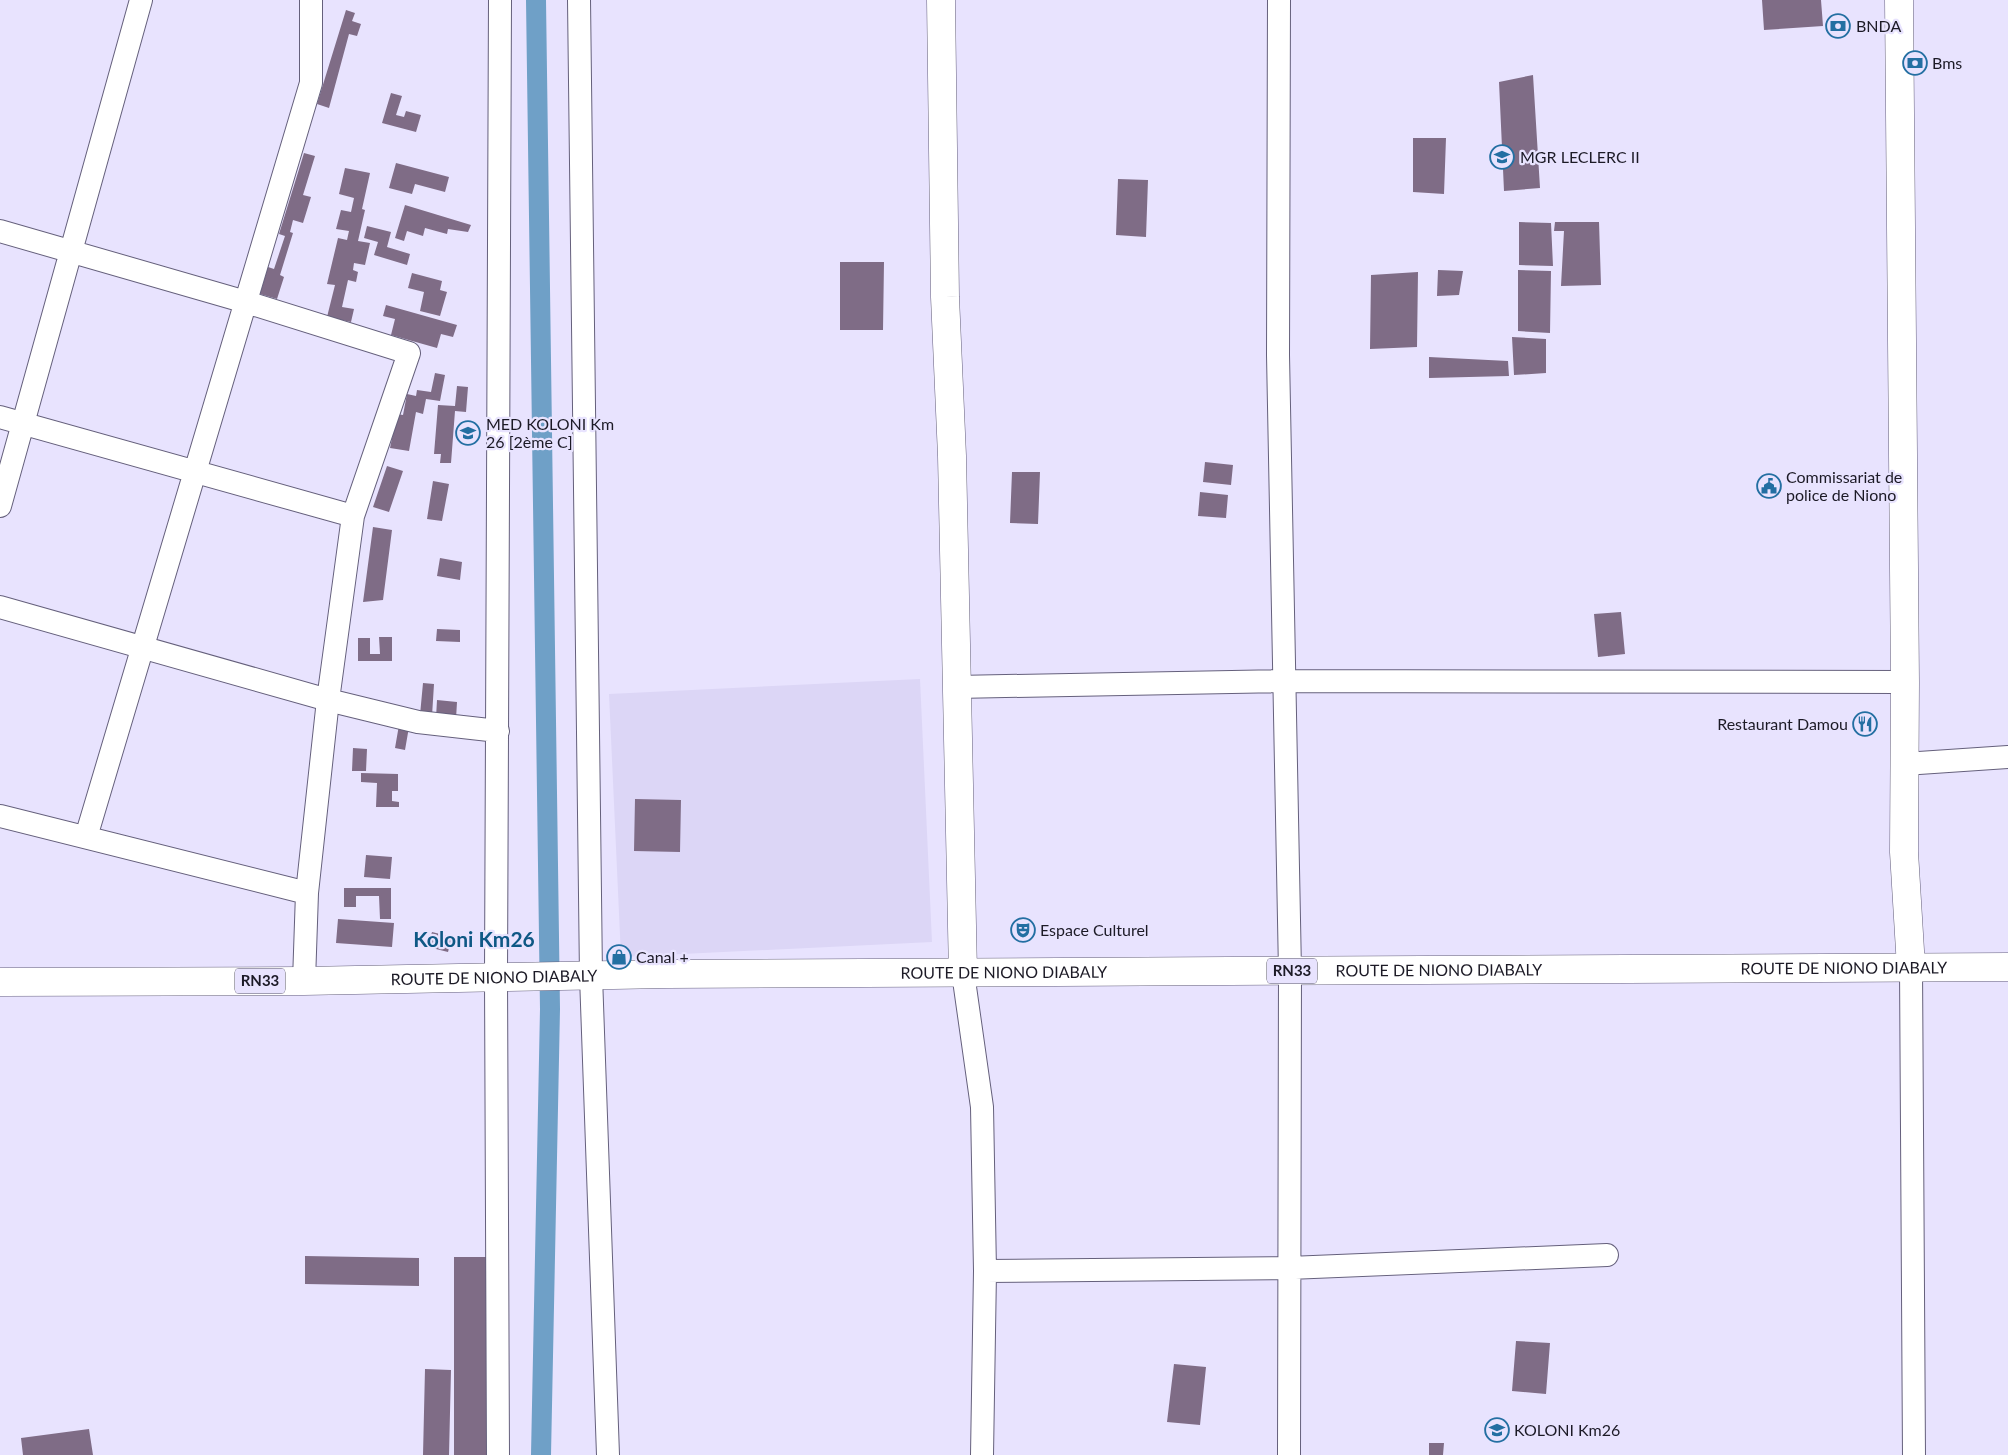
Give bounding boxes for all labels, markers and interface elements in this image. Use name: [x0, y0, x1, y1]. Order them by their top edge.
bank icon: BNDA: [1825, 13, 1851, 39]
place label: BNDA: [1856, 16, 1901, 35]
bank icon: Bms: [1902, 50, 1928, 76]
place label: Bms: [1932, 53, 1962, 72]
school or university icon: MGR LECLERC II: [1489, 144, 1515, 170]
place label: MGR LECLERC II: [1520, 147, 1640, 166]
place label: MED KOLONI Km 26 [2ème C]: [486, 414, 614, 451]
school or university icon: MED KOLONI Km 26 [2ème C]: [455, 420, 481, 446]
place label: Commissariat de police de Niono: [1786, 467, 1902, 504]
public building icon: Commissariat de police de Niono: [1756, 473, 1782, 499]
restaurant icon: Restaurant Damou: [1852, 711, 1878, 737]
place label: Restaurant Damou: [1717, 714, 1848, 733]
theatre icon: Espace Culturel: [1010, 917, 1036, 943]
place label: Espace Culturel: [1040, 920, 1149, 939]
district label: Koloni Km26: [413, 926, 535, 951]
shop icon: Canal +: [606, 944, 632, 970]
place label: Canal +: [636, 947, 689, 966]
street label: ROUTE DE NIONO DIABALY: [1740, 957, 1947, 977]
road number: RN33: [1267, 958, 1317, 984]
street label: ROUTE DE NIONO DIABALY: [1335, 959, 1542, 980]
street label: ROUTE DE NIONO DIABALY: [901, 962, 1107, 982]
street label: ROUTE DE NIONO DIABALY: [390, 965, 598, 988]
road number: RN33: [235, 968, 285, 994]
school or university icon: KOLONI Km26: [1484, 1417, 1510, 1443]
place label: KOLONI Km26: [1514, 1420, 1620, 1439]

